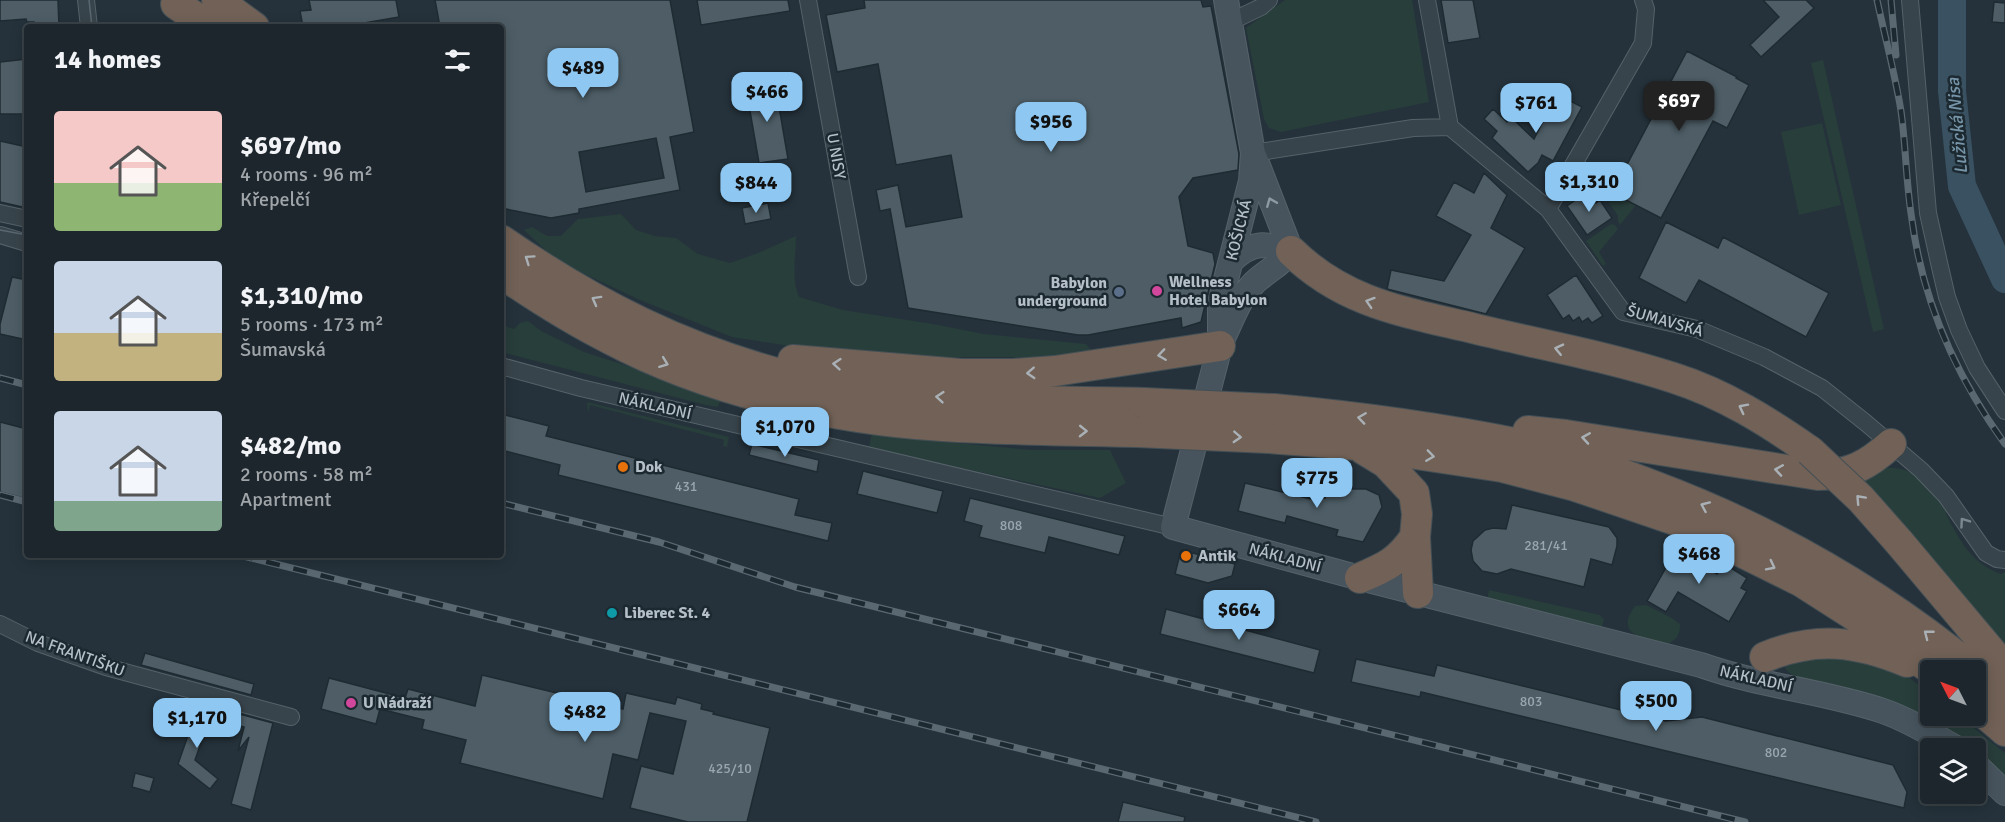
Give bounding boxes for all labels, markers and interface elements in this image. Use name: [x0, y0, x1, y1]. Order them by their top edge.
text: 14 homes: [54, 44, 161, 76]
icon: filters: [441, 44, 474, 77]
pin: $489: [547, 48, 619, 99]
text: $489: [561, 55, 605, 80]
pin: $466: [731, 72, 803, 123]
water label: Lužická Nisa: [1942, 76, 1972, 175]
text: $466: [745, 79, 789, 104]
pin: $697: [1643, 81, 1715, 132]
pin: $761: [1500, 83, 1572, 134]
text: $697: [1657, 88, 1701, 113]
text: $761: [1514, 90, 1558, 115]
pin: $956: [1015, 102, 1087, 153]
text: $956: [1029, 109, 1073, 134]
text: $697/mo: [240, 130, 341, 162]
street label: U NISY: [822, 131, 850, 181]
icon: home: [102, 135, 174, 207]
text: 4 rooms · 96 m²: [240, 162, 373, 187]
pin: $1,310: [1540, 162, 1638, 213]
pin: $844: [720, 163, 792, 214]
text: $1,310: [1559, 169, 1619, 194]
text: $844: [734, 170, 778, 195]
text: Křepelčí: [240, 187, 310, 212]
street label: KOŠICKÁ: [1222, 197, 1256, 263]
one-way arrow: [1266, 198, 1278, 209]
one-way arrow: [525, 255, 536, 266]
place label: Wellness Hotel Babylon: [1169, 272, 1267, 310]
place label: Babylon underground: [1018, 273, 1107, 311]
text: $1,310/mo: [240, 280, 363, 312]
marker: Wellness Hotel Babylon: [1150, 284, 1164, 298]
icon: home: [102, 285, 174, 357]
marker: Babylon underground: [1112, 285, 1126, 299]
one-way arrow: [592, 296, 602, 307]
one-way arrow: [1365, 296, 1376, 309]
street label: ŠUMAVSKÁ: [1624, 301, 1706, 342]
text: 5 rooms · 173 m²: [240, 312, 384, 337]
text: Šumavská: [240, 337, 326, 362]
one-way arrow: [1555, 343, 1565, 356]
one-way arrow: [1157, 348, 1166, 360]
one-way arrow: [657, 356, 668, 368]
one-way arrow: [832, 358, 841, 371]
one-way arrow: [1027, 366, 1036, 379]
street label: NÁKLADNÍ: [617, 388, 694, 424]
one-way arrow: [936, 391, 945, 404]
one-way arrow: [1738, 404, 1749, 415]
pin: $1,070: [736, 407, 834, 458]
one-way arrow: [1358, 413, 1367, 425]
text: $1,070: [755, 414, 815, 439]
one-way arrow: [1079, 425, 1088, 437]
text: $482/mo: [240, 430, 341, 462]
one-way arrow: [1233, 430, 1242, 443]
one-way arrow: [1582, 433, 1591, 445]
icon: home: [102, 435, 174, 507]
one-way arrow: [1425, 449, 1435, 461]
place label: Dok: [635, 457, 663, 477]
pin: $775: [1281, 458, 1353, 509]
marker: Dok: [616, 460, 630, 474]
text: 2 rooms · 58 m²: [240, 462, 373, 487]
one-way arrow: [1774, 464, 1784, 476]
text: $775: [1295, 465, 1339, 490]
house number: 431: [675, 478, 697, 495]
text: Apartment: [240, 487, 332, 512]
one-way arrow: [1856, 495, 1867, 505]
one-way arrow: [1701, 501, 1712, 513]
house number: 808: [1000, 517, 1022, 534]
one-way arrow: [1960, 518, 1971, 529]
pin: $468: [1663, 534, 1735, 585]
house number: 281/41: [1524, 537, 1568, 554]
street label: NÁKLADNÍ: [1247, 539, 1324, 577]
text: $468: [1677, 541, 1721, 566]
place label: Antik: [1198, 546, 1237, 566]
marker: Antik: [1179, 549, 1193, 563]
one-way arrow: [1765, 559, 1776, 571]
pin: $664: [1203, 590, 1275, 641]
text: $664: [1217, 597, 1261, 622]
place label: Liberec St. 4: [624, 603, 711, 623]
marker: Liberec St. 4: [605, 606, 619, 620]
street label: NA FRANTIŠKU: [23, 627, 127, 681]
one-way arrow: [1924, 631, 1935, 642]
north arrow: [1920, 660, 1986, 726]
map controls: [1920, 660, 1986, 804]
street label: NÁKLADNÍ: [1718, 661, 1795, 697]
pin: $500: [1620, 681, 1692, 732]
text: $500: [1634, 688, 1678, 713]
pin: $482: [549, 692, 621, 743]
place label: U Nádraží: [363, 693, 432, 713]
house number: 803: [1520, 693, 1542, 710]
marker: U Nádraží: [344, 696, 358, 710]
pin: $1,170: [148, 698, 246, 749]
text: $482: [563, 699, 607, 724]
text: $1,170: [167, 705, 227, 730]
button: layers: [1920, 738, 1986, 804]
house number: 802: [1765, 744, 1787, 761]
house number: 425/10: [708, 760, 752, 777]

